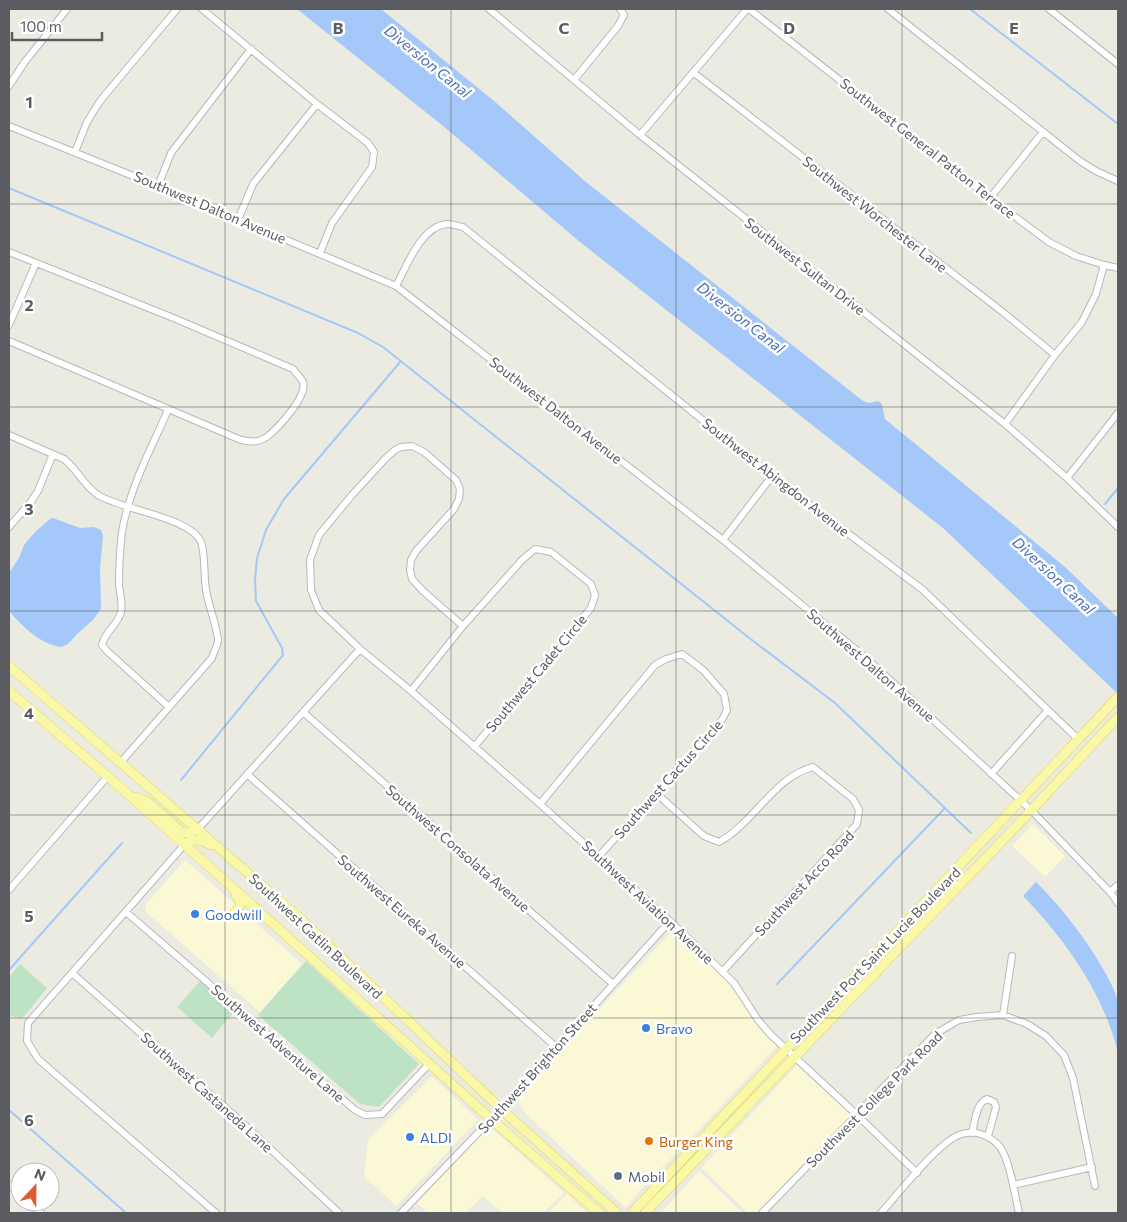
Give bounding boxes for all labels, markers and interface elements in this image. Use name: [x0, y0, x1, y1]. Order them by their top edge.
scale bar: [12, 10, 102, 42]
text: 100 m: [20, 17, 62, 35]
text: B: [333, 18, 344, 37]
text: C: [559, 18, 570, 37]
text: D: [783, 18, 795, 37]
text: E: [1009, 18, 1019, 37]
water label: Diversion Canal: [381, 21, 476, 102]
street label: Southwest General Patton Terrace: [837, 74, 1019, 222]
text: 1: [25, 92, 33, 111]
street label: Southwest Worchester Lane: [799, 152, 951, 276]
street label: Southwest Dalton Avenue: [131, 167, 289, 247]
street label: Southwest Sultan Drive: [741, 214, 869, 318]
water label: Diversion Canal: [694, 277, 789, 357]
text: 2: [24, 295, 34, 314]
street label: Southwest Dalton Avenue: [486, 353, 626, 467]
street label: Southwest Abingdon Avenue: [699, 414, 853, 540]
text: 3: [24, 499, 34, 518]
water label: Diversion Canal: [1009, 532, 1100, 618]
street label: Southwest Dalton Avenue: [804, 605, 938, 725]
street label: Southwest Cadet Circle: [482, 611, 590, 735]
text: 4: [24, 703, 34, 722]
street label: Southwest Cactus Circle: [610, 716, 726, 842]
street label: Southwest Consolata Avenue: [383, 781, 533, 915]
street label: Southwest Acco Road: [751, 827, 857, 939]
street label: Southwest Aviation Avenue: [579, 837, 717, 967]
street label: Southwest Eureka Avenue: [334, 851, 470, 971]
street label: Southwest Port Saint Lucie Boulevard: [786, 864, 964, 1046]
street label: Southwest Gatlin Boulevard: [246, 870, 386, 1002]
text: 5: [24, 906, 34, 925]
place label: Goodwill: [205, 906, 262, 923]
marker: Goodwill: [189, 908, 201, 920]
street label: Southwest Adventure Lane: [208, 981, 348, 1105]
street label: Southwest Brighton Street: [474, 999, 600, 1137]
place label: Bravo: [656, 1020, 693, 1037]
marker: Bravo: [640, 1022, 652, 1034]
street label: Southwest College Park Road: [802, 1027, 946, 1171]
street label: Southwest Castaneda Lane: [138, 1028, 276, 1156]
text: 6: [24, 1110, 34, 1129]
place label: ALDI: [420, 1129, 452, 1146]
marker: ALDI: [404, 1131, 416, 1143]
place label: Burger King: [659, 1133, 734, 1150]
marker: Burger King: [643, 1135, 655, 1147]
north arrow: [10, 1162, 60, 1212]
text: N: [32, 1165, 48, 1184]
place label: Mobil: [628, 1168, 665, 1185]
marker: Mobil: [612, 1170, 624, 1182]

